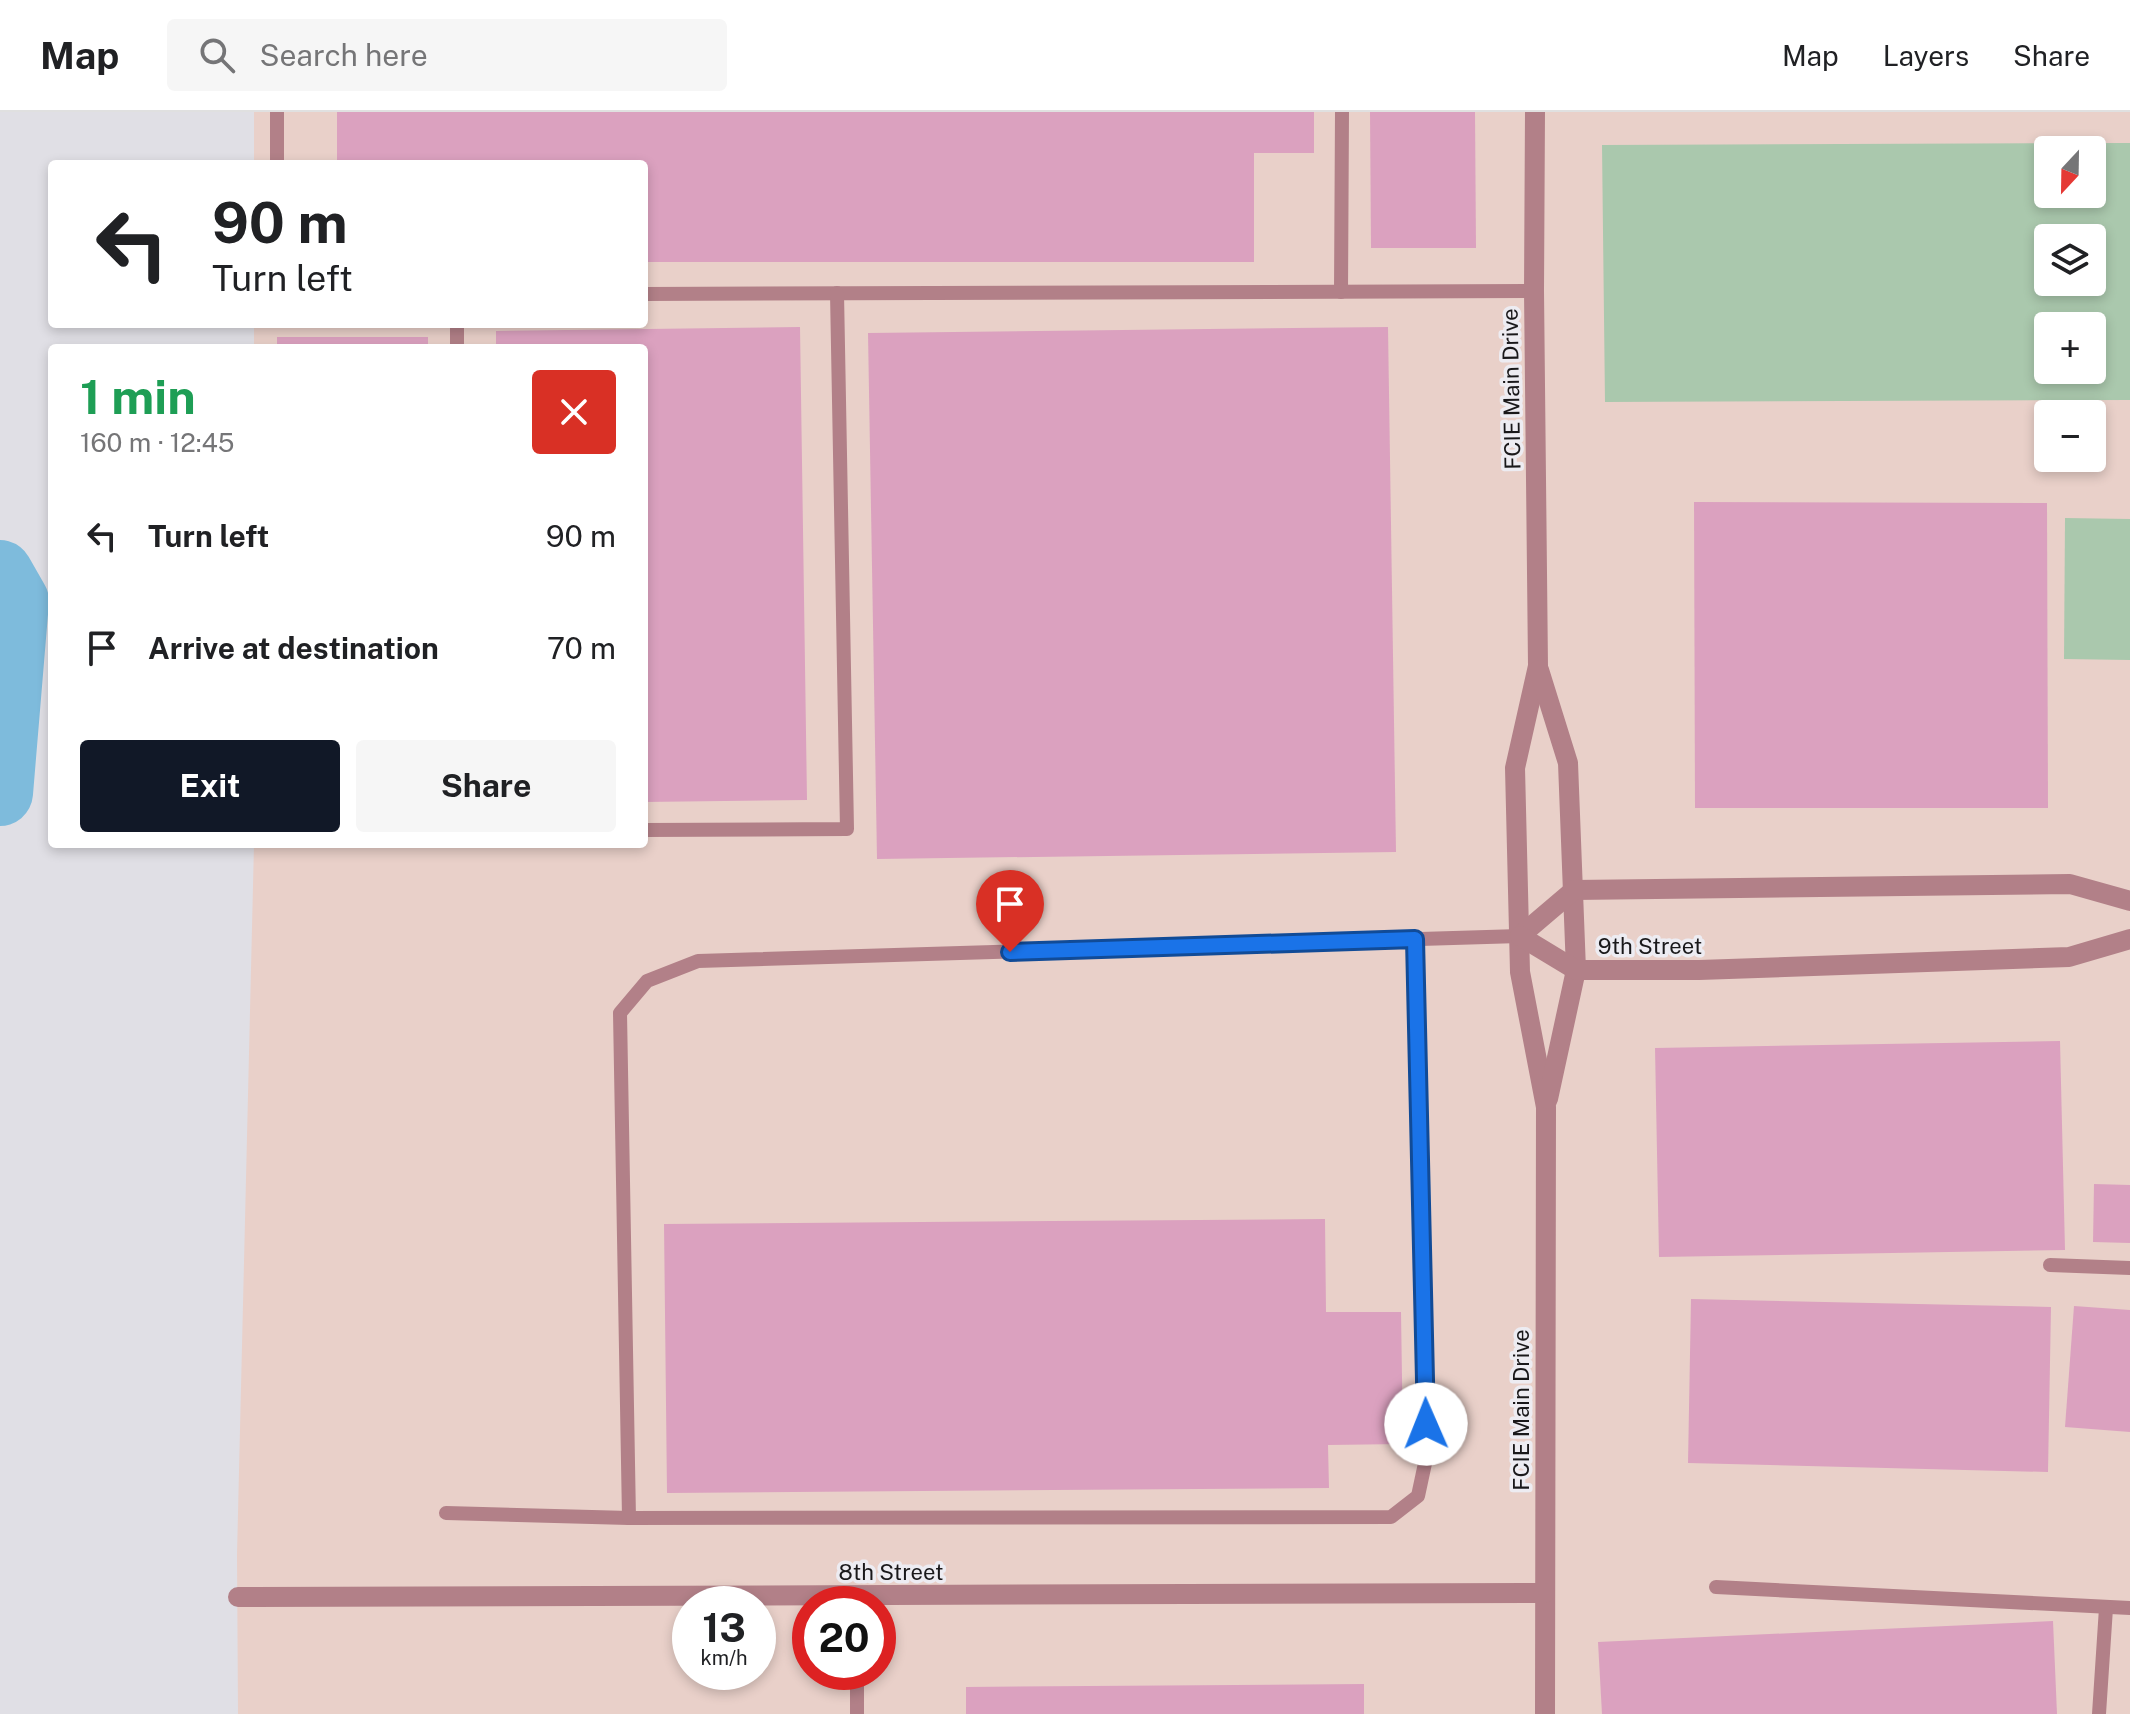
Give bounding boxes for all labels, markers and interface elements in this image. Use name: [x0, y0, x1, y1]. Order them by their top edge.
search box: [167, 19, 727, 91]
text: Map: [40, 33, 119, 78]
icon: search: [195, 33, 239, 77]
text: Search here: [259, 37, 428, 73]
text: Map: [1782, 39, 1839, 72]
text: Layers: [1883, 39, 1969, 72]
text: Share: [2013, 39, 2090, 72]
north arrow: [2034, 136, 2106, 208]
map controls: [2034, 136, 2106, 472]
text: 90 m: [212, 190, 348, 256]
icon: left: [80, 192, 184, 296]
button: layers: [2034, 224, 2106, 296]
text: Turn left: [212, 257, 353, 299]
street label: FCIE Main Drive: [1497, 308, 1525, 470]
button: +: [2034, 312, 2106, 384]
text: 1 min: [80, 368, 196, 425]
button: close: [532, 370, 616, 454]
button: −: [2034, 400, 2106, 472]
text: 160 m · 12:45: [80, 427, 234, 458]
icon: left: [80, 514, 124, 558]
text: Turn left: [148, 518, 269, 554]
text: 90 m: [546, 518, 616, 554]
icon: arrive: [80, 626, 124, 670]
text: Arrive at destination: [148, 630, 439, 666]
text: 70 m: [547, 630, 616, 666]
button: Exit: [80, 740, 340, 832]
button: Share: [356, 740, 616, 832]
pin: [976, 870, 1044, 952]
icon: arrive: [988, 882, 1032, 926]
street label: 9th Street: [1598, 933, 1702, 959]
street label: FCIE Main Drive: [1508, 1329, 1534, 1491]
position arrow: [1384, 1382, 1468, 1466]
street label: 8th Street: [838, 1559, 944, 1585]
speed limit sign: 20: [792, 1586, 896, 1690]
text: 13: [702, 1604, 746, 1651]
text: km/h: [700, 1646, 748, 1670]

